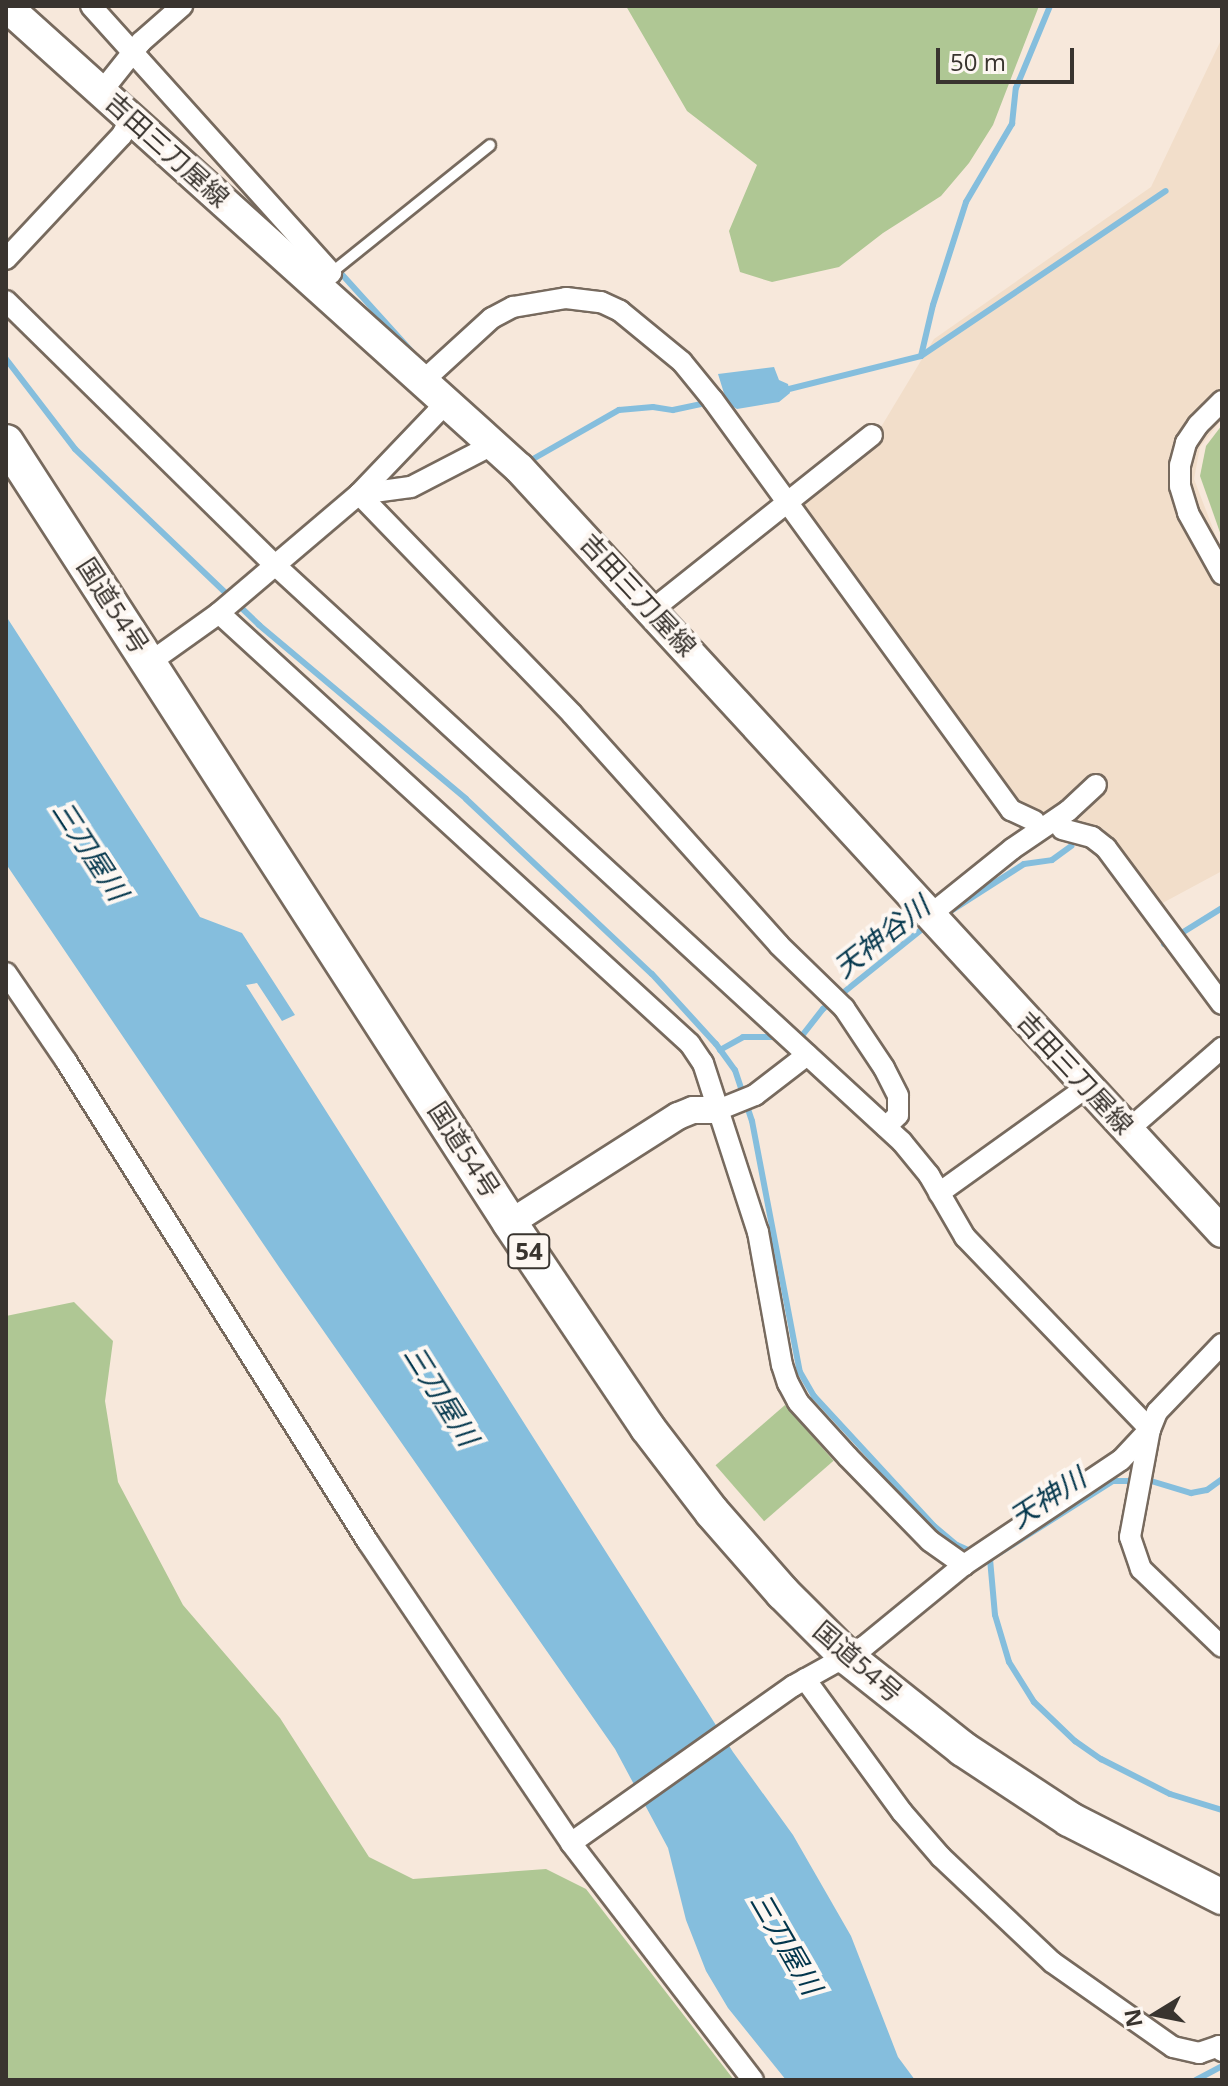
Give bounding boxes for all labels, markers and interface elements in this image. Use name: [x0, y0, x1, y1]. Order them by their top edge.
scale bar: [940, 32, 1078, 82]
text: 50 m: [950, 45, 1006, 78]
street label: 吉田三刀屋線: [99, 86, 235, 214]
street label: 吉田三刀屋線: [573, 527, 703, 663]
street label: 国道54号: [71, 552, 155, 660]
water label: 三刀屋川: [46, 794, 136, 906]
water label: 天神谷川: [827, 888, 935, 984]
street label: 吉田三刀屋線: [1010, 1005, 1140, 1141]
street label: 国道54号: [422, 1096, 506, 1204]
road number: 54: [507, 1231, 551, 1271]
water label: 三刀屋川: [398, 1339, 486, 1451]
water label: 天神川: [1003, 1460, 1091, 1534]
street label: 国道54号: [807, 1615, 909, 1709]
water label: 三刀屋川: [744, 1886, 830, 2000]
north arrow: [1116, 1974, 1196, 2054]
text: N: [1116, 2007, 1149, 2030]

